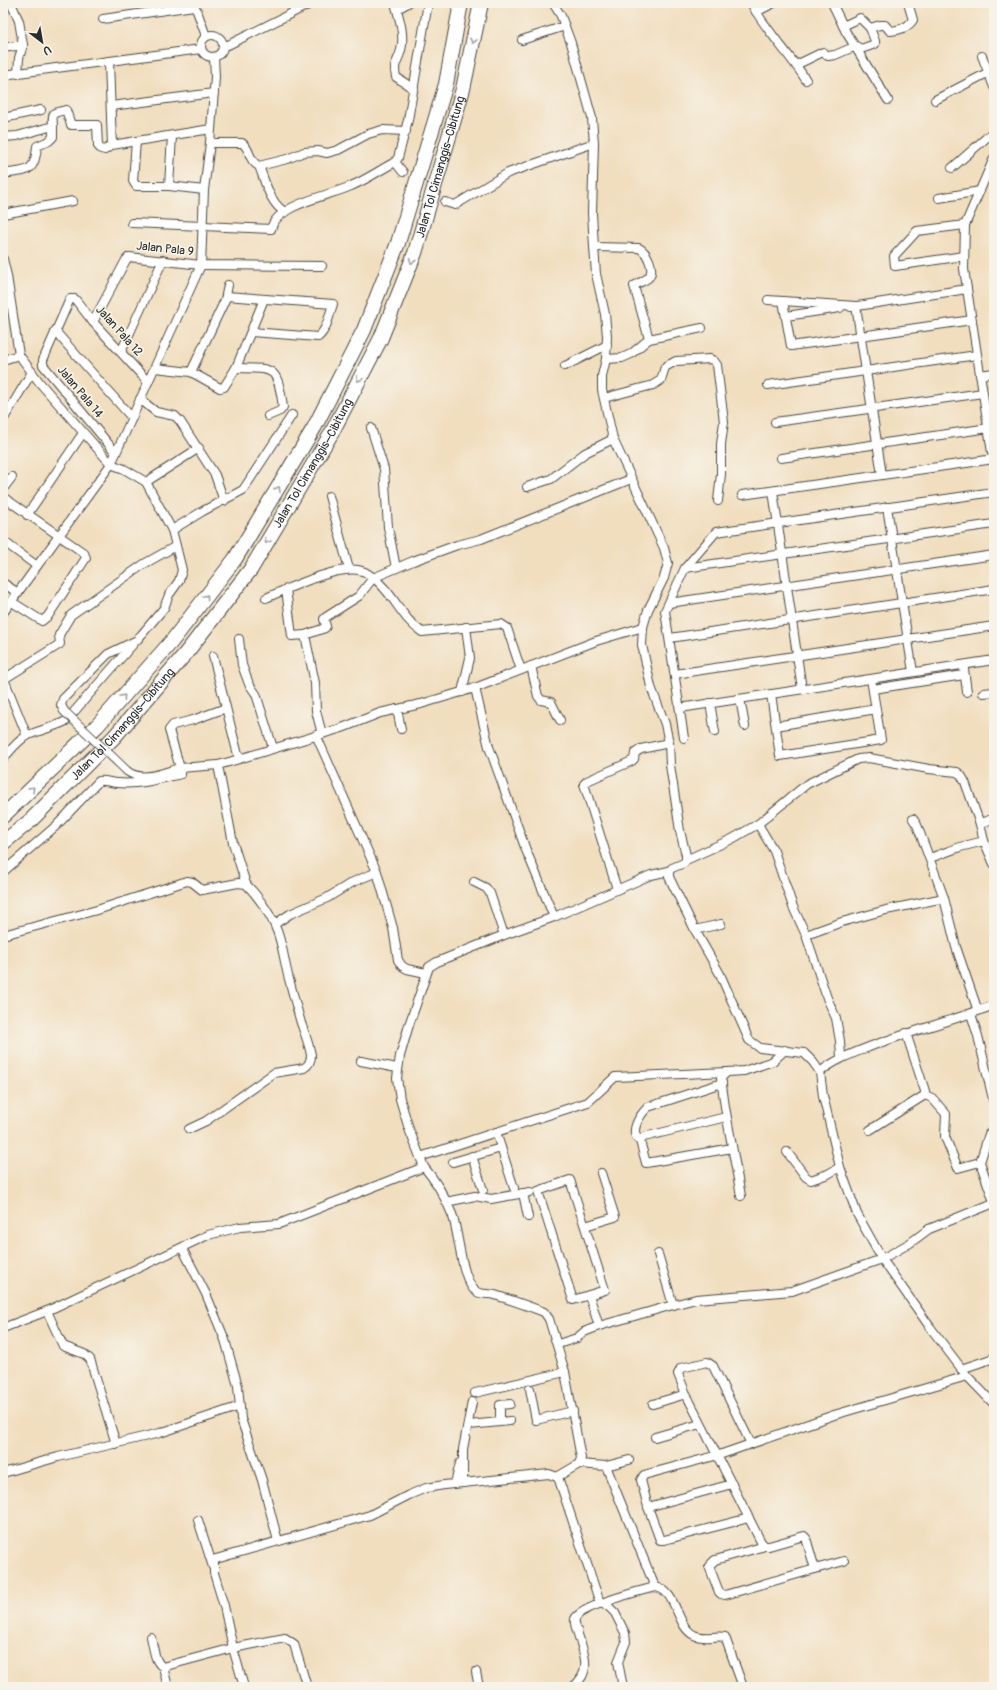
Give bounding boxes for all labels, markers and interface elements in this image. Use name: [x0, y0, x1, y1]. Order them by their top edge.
north arrow: [22, 22, 62, 62]
one-way arrow: [470, 38, 478, 44]
text: U: [40, 43, 53, 58]
street label: Jalan Tol Cimanggis–Cibitung: [412, 94, 468, 239]
street label: Jalan Pala 9: [135, 239, 195, 259]
one-way arrow: [408, 257, 416, 264]
street label: Jalan Pala 12: [92, 303, 146, 360]
street label: Jalan Pala 14: [54, 363, 106, 421]
one-way arrow: [357, 375, 364, 383]
street label: Jalan Tol Cimanggis–Cibitung: [270, 396, 356, 531]
one-way arrow: [273, 486, 280, 493]
one-way arrow: [265, 537, 272, 544]
one-way arrow: [201, 594, 208, 601]
street label: Jalan Tol Cimanggis–Cibitung: [68, 665, 178, 783]
one-way arrow: [118, 694, 125, 701]
one-way arrow: [27, 786, 35, 794]

